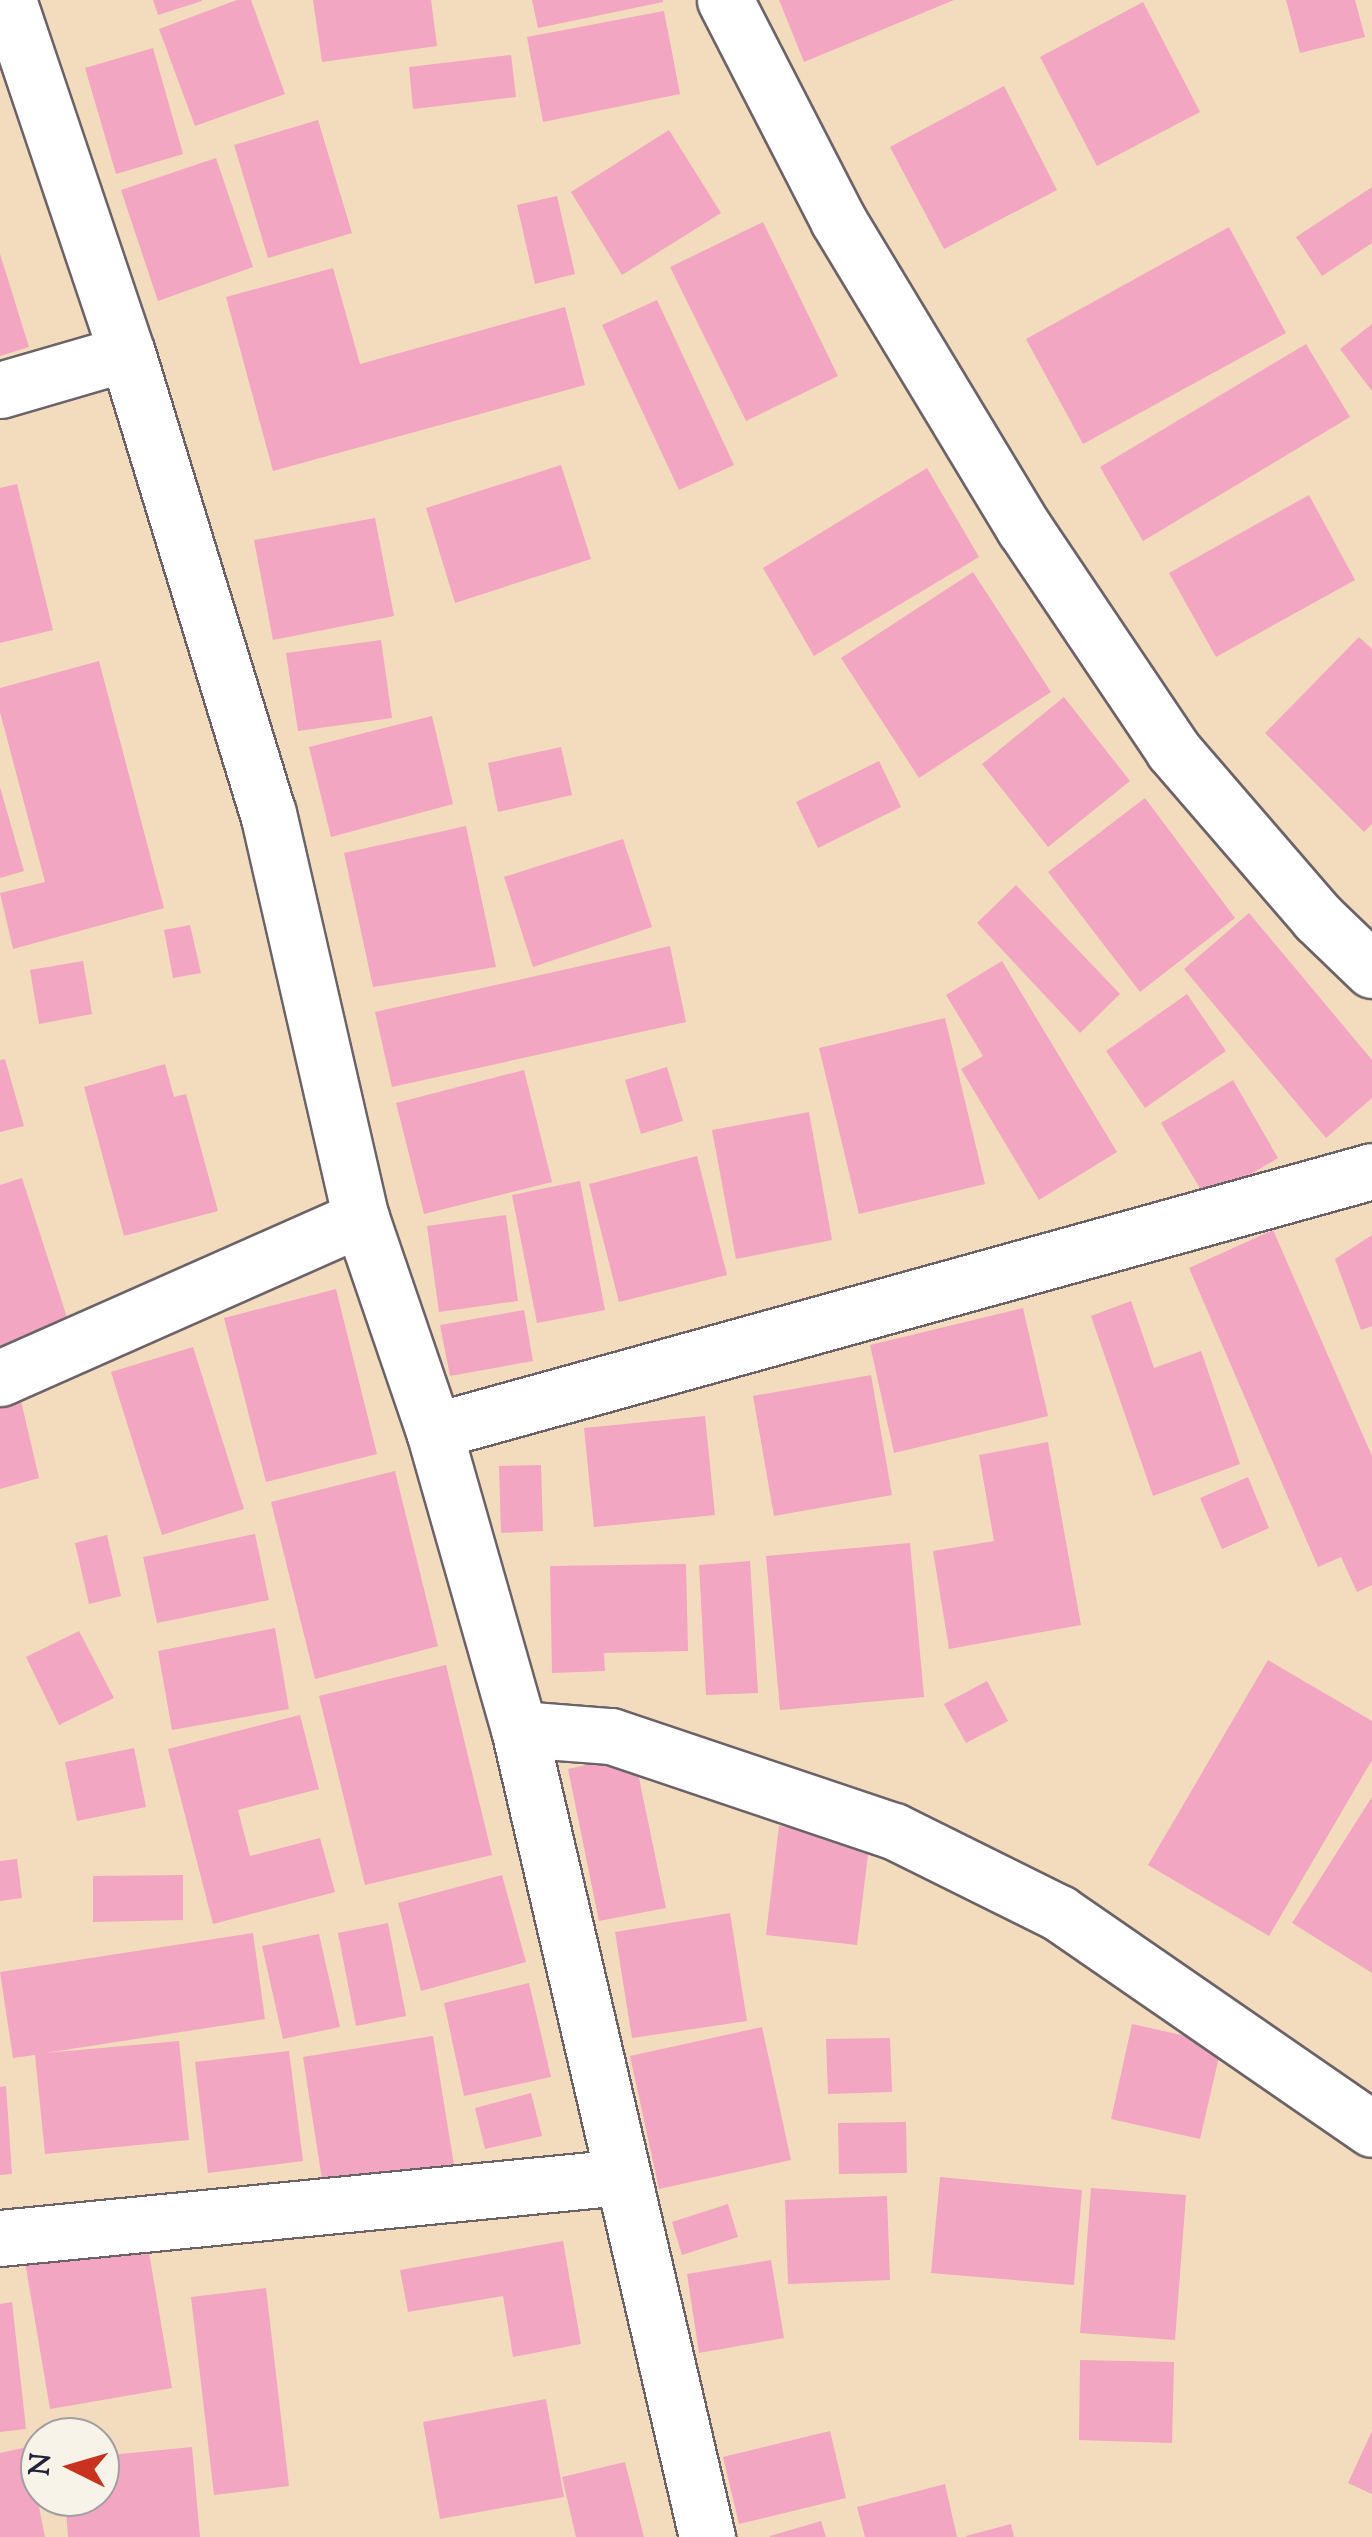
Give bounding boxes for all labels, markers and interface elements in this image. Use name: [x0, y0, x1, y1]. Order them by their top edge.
north arrow: [20, 2417, 120, 2517]
text: N: [21, 2452, 63, 2477]

